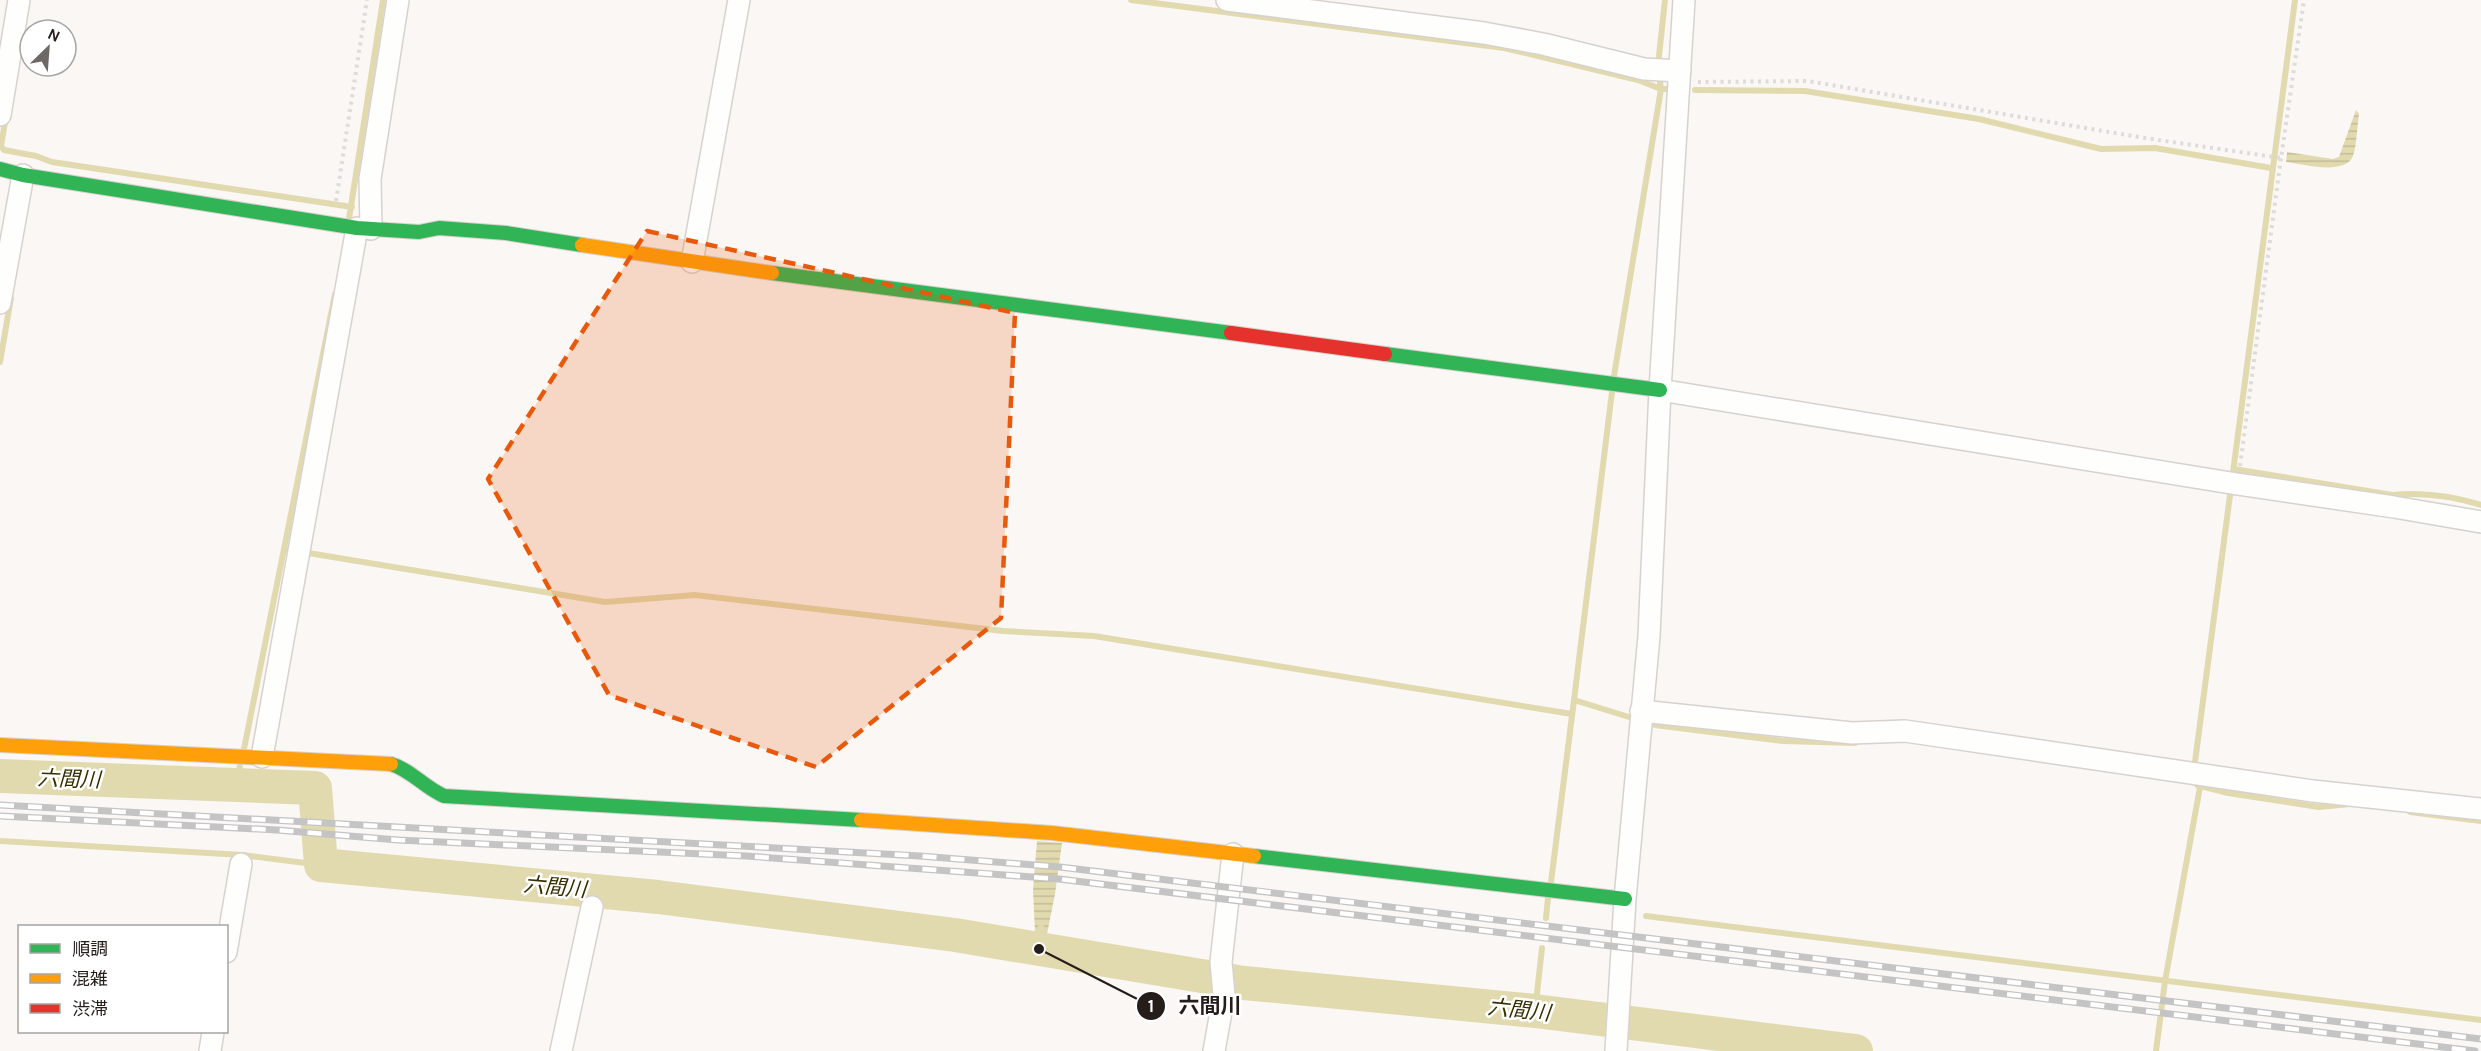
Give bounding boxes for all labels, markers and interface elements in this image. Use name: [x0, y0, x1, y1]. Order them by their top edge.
north arrow: [18, 18, 78, 78]
text: N: [45, 24, 63, 46]
water label: 六間川: [37, 766, 103, 792]
water label: 六間川: [523, 872, 589, 902]
legend: [18, 925, 228, 1033]
text: 順調: [72, 938, 108, 960]
text: 混雑: [72, 968, 108, 990]
callout: 六間川: [1136, 987, 1253, 1026]
text: 六間川: [1179, 994, 1242, 1018]
text: 1: [1148, 995, 1154, 1017]
water label: 六間川: [1486, 995, 1554, 1025]
text: 渋滞: [72, 998, 108, 1020]

